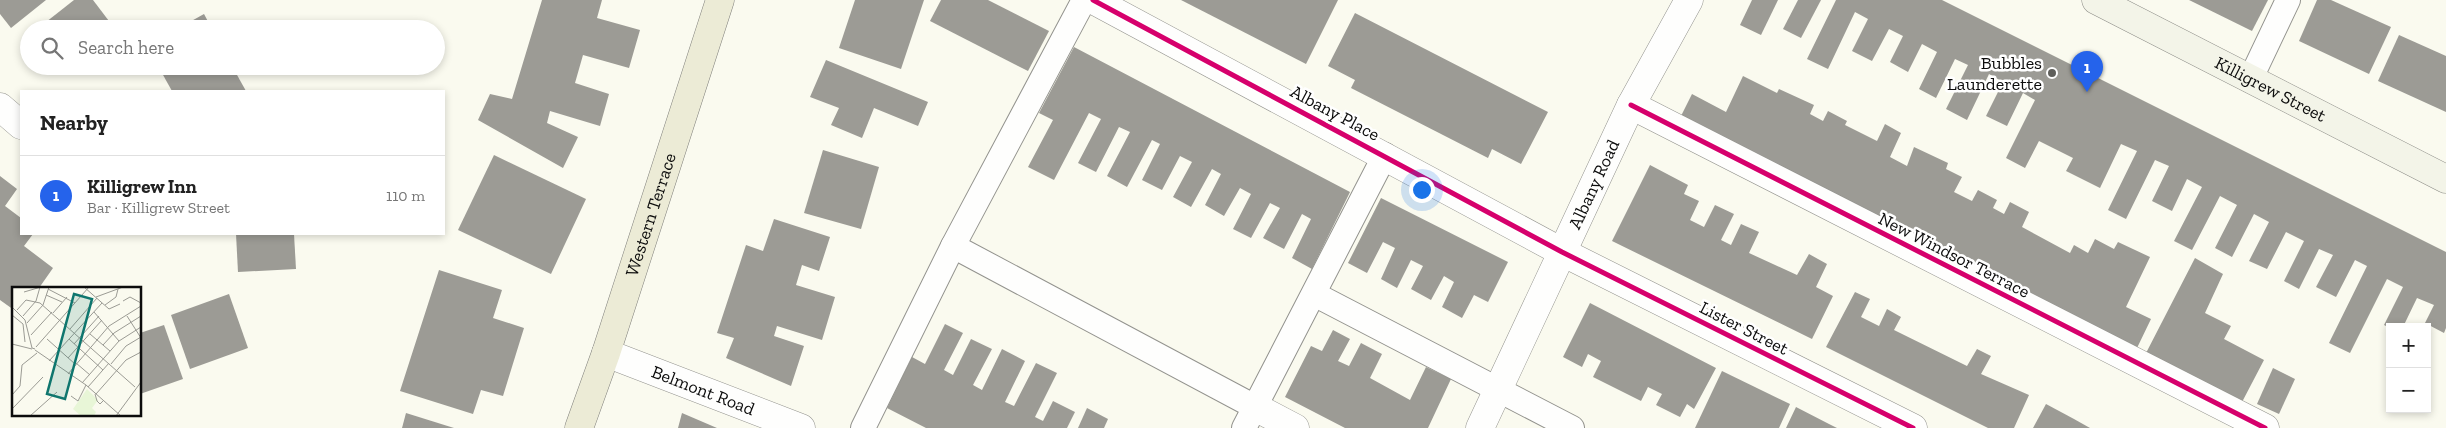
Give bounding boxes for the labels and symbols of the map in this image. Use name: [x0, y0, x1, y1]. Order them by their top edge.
pin: 1: [2071, 51, 2103, 92]
place label: Bubbles Launderette: [1947, 52, 2042, 95]
street label: Killigrew Street: [2211, 52, 2330, 127]
marker: Bubbles Launderette: [2046, 67, 2058, 79]
street label: Albany Place: [1287, 80, 1383, 146]
street label: Albany Road: [1564, 136, 1624, 233]
street label: Western Terrace: [620, 150, 681, 279]
your location: [1409, 177, 1435, 203]
street label: New Windsor Terrace: [1875, 207, 2033, 303]
inset map: [12, 287, 141, 416]
street label: Lister Street: [1696, 296, 1792, 360]
street label: Belmont Road: [648, 361, 758, 420]

